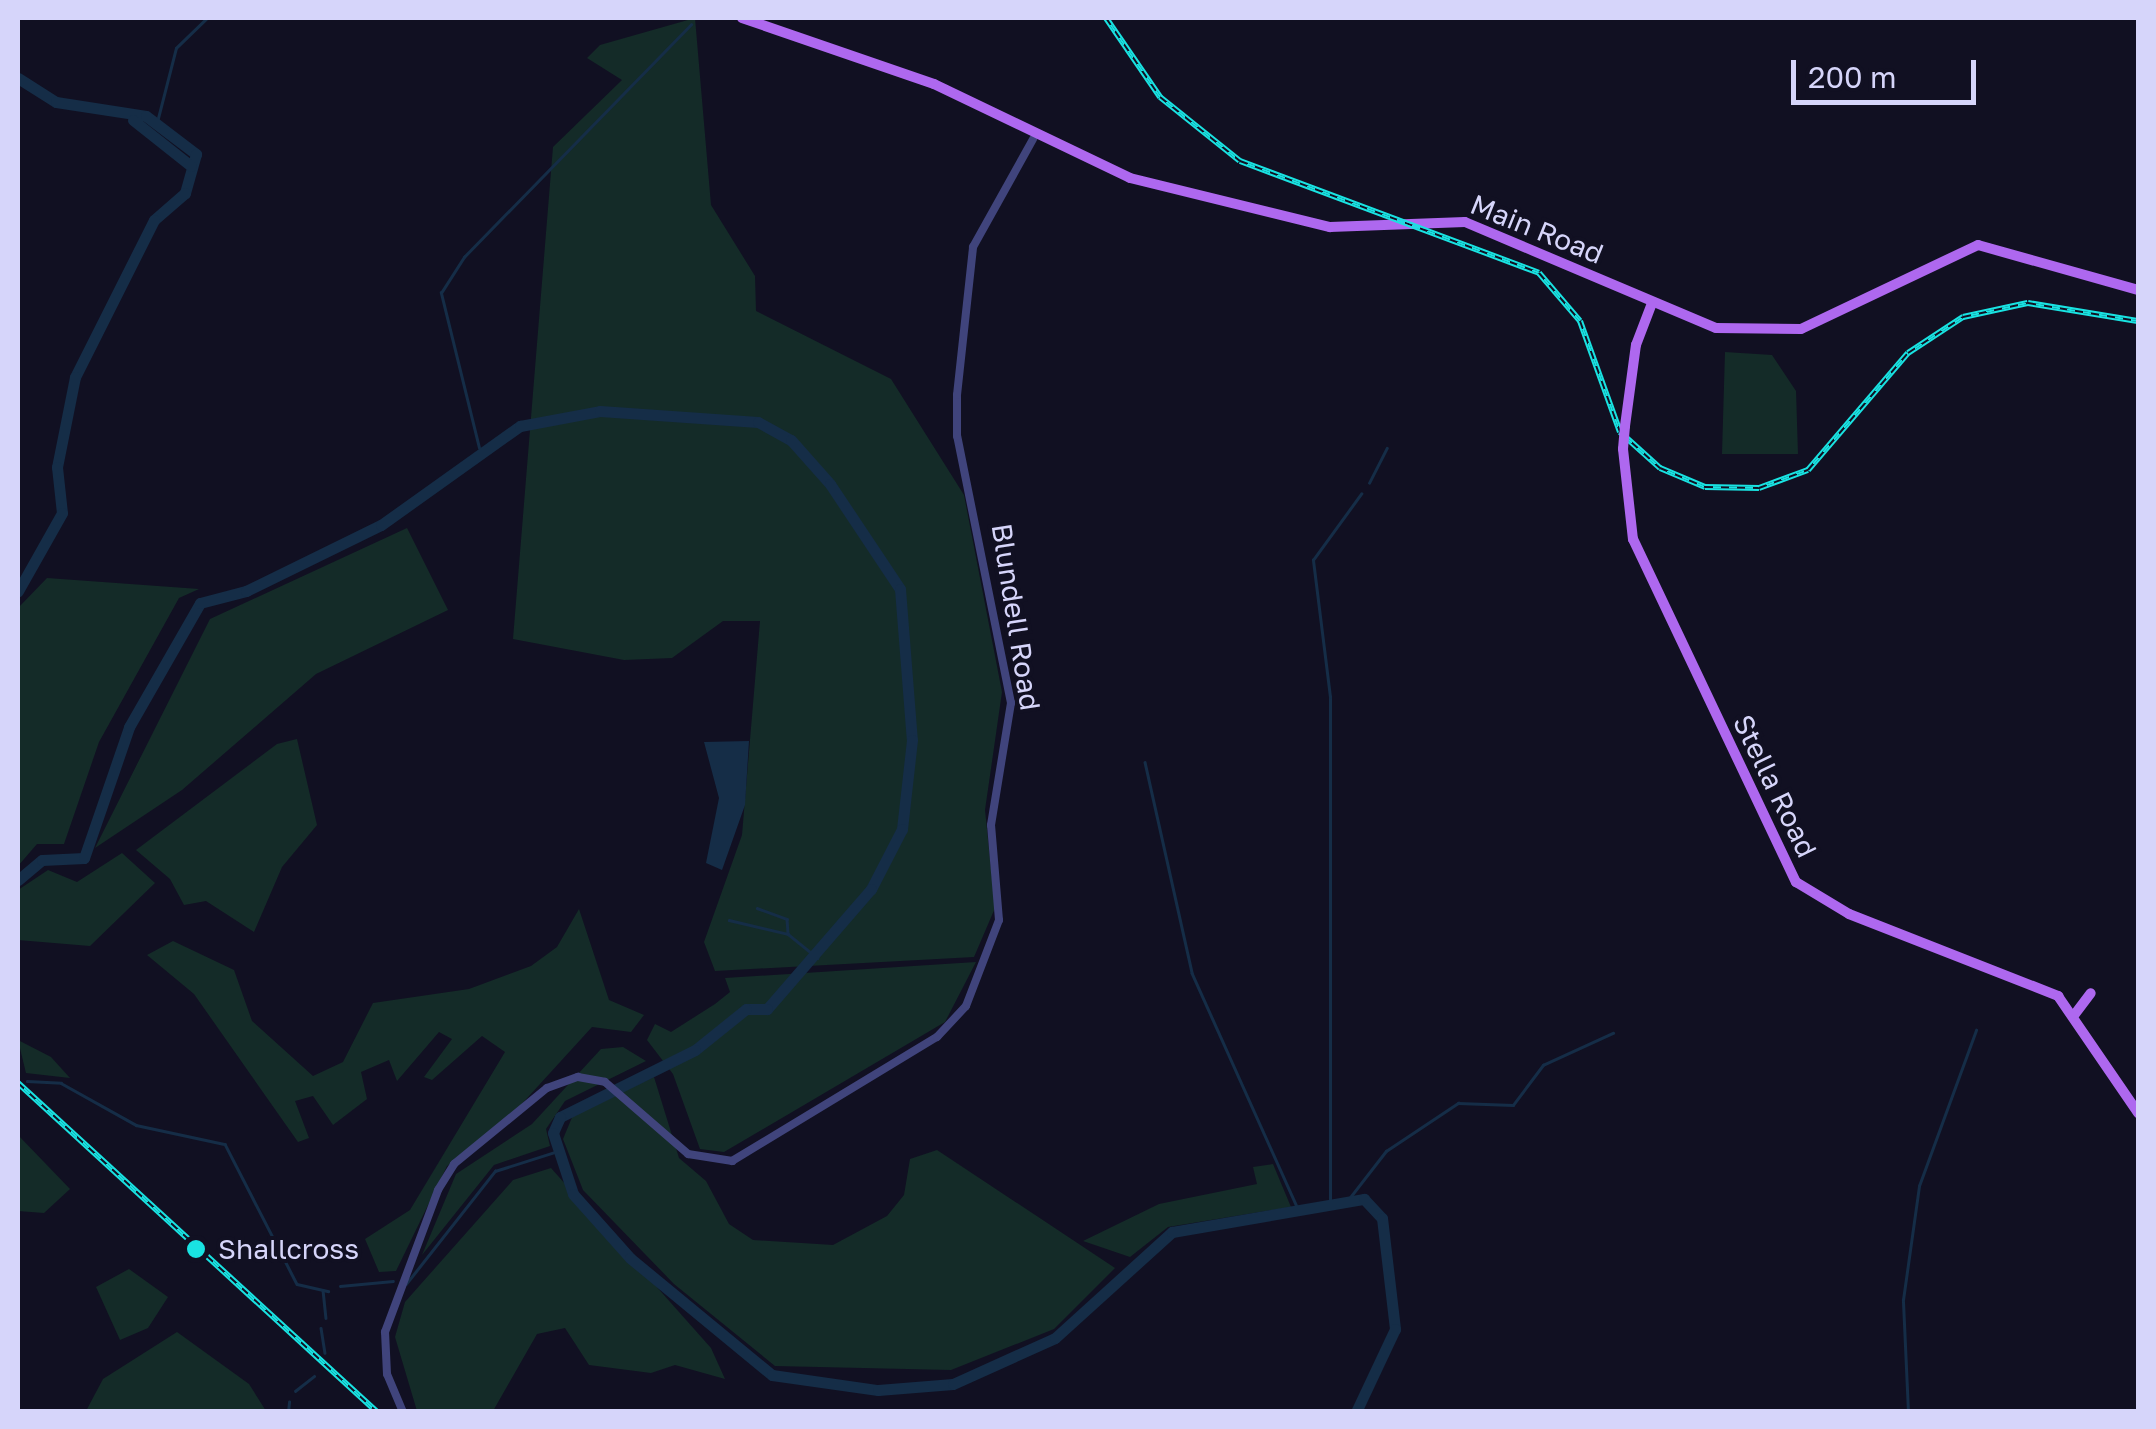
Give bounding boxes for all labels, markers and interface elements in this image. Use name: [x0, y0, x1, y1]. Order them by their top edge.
scale bar: [1796, 40, 1981, 102]
text: 200 m: [1808, 59, 1897, 95]
street label: Main Road: [1466, 187, 1608, 271]
street label: Blundell Road: [985, 521, 1047, 713]
street label: Stella Road: [1726, 709, 1824, 863]
place label: Shallcross: [218, 1232, 359, 1266]
marker: Shallcross: [183, 1236, 209, 1262]

